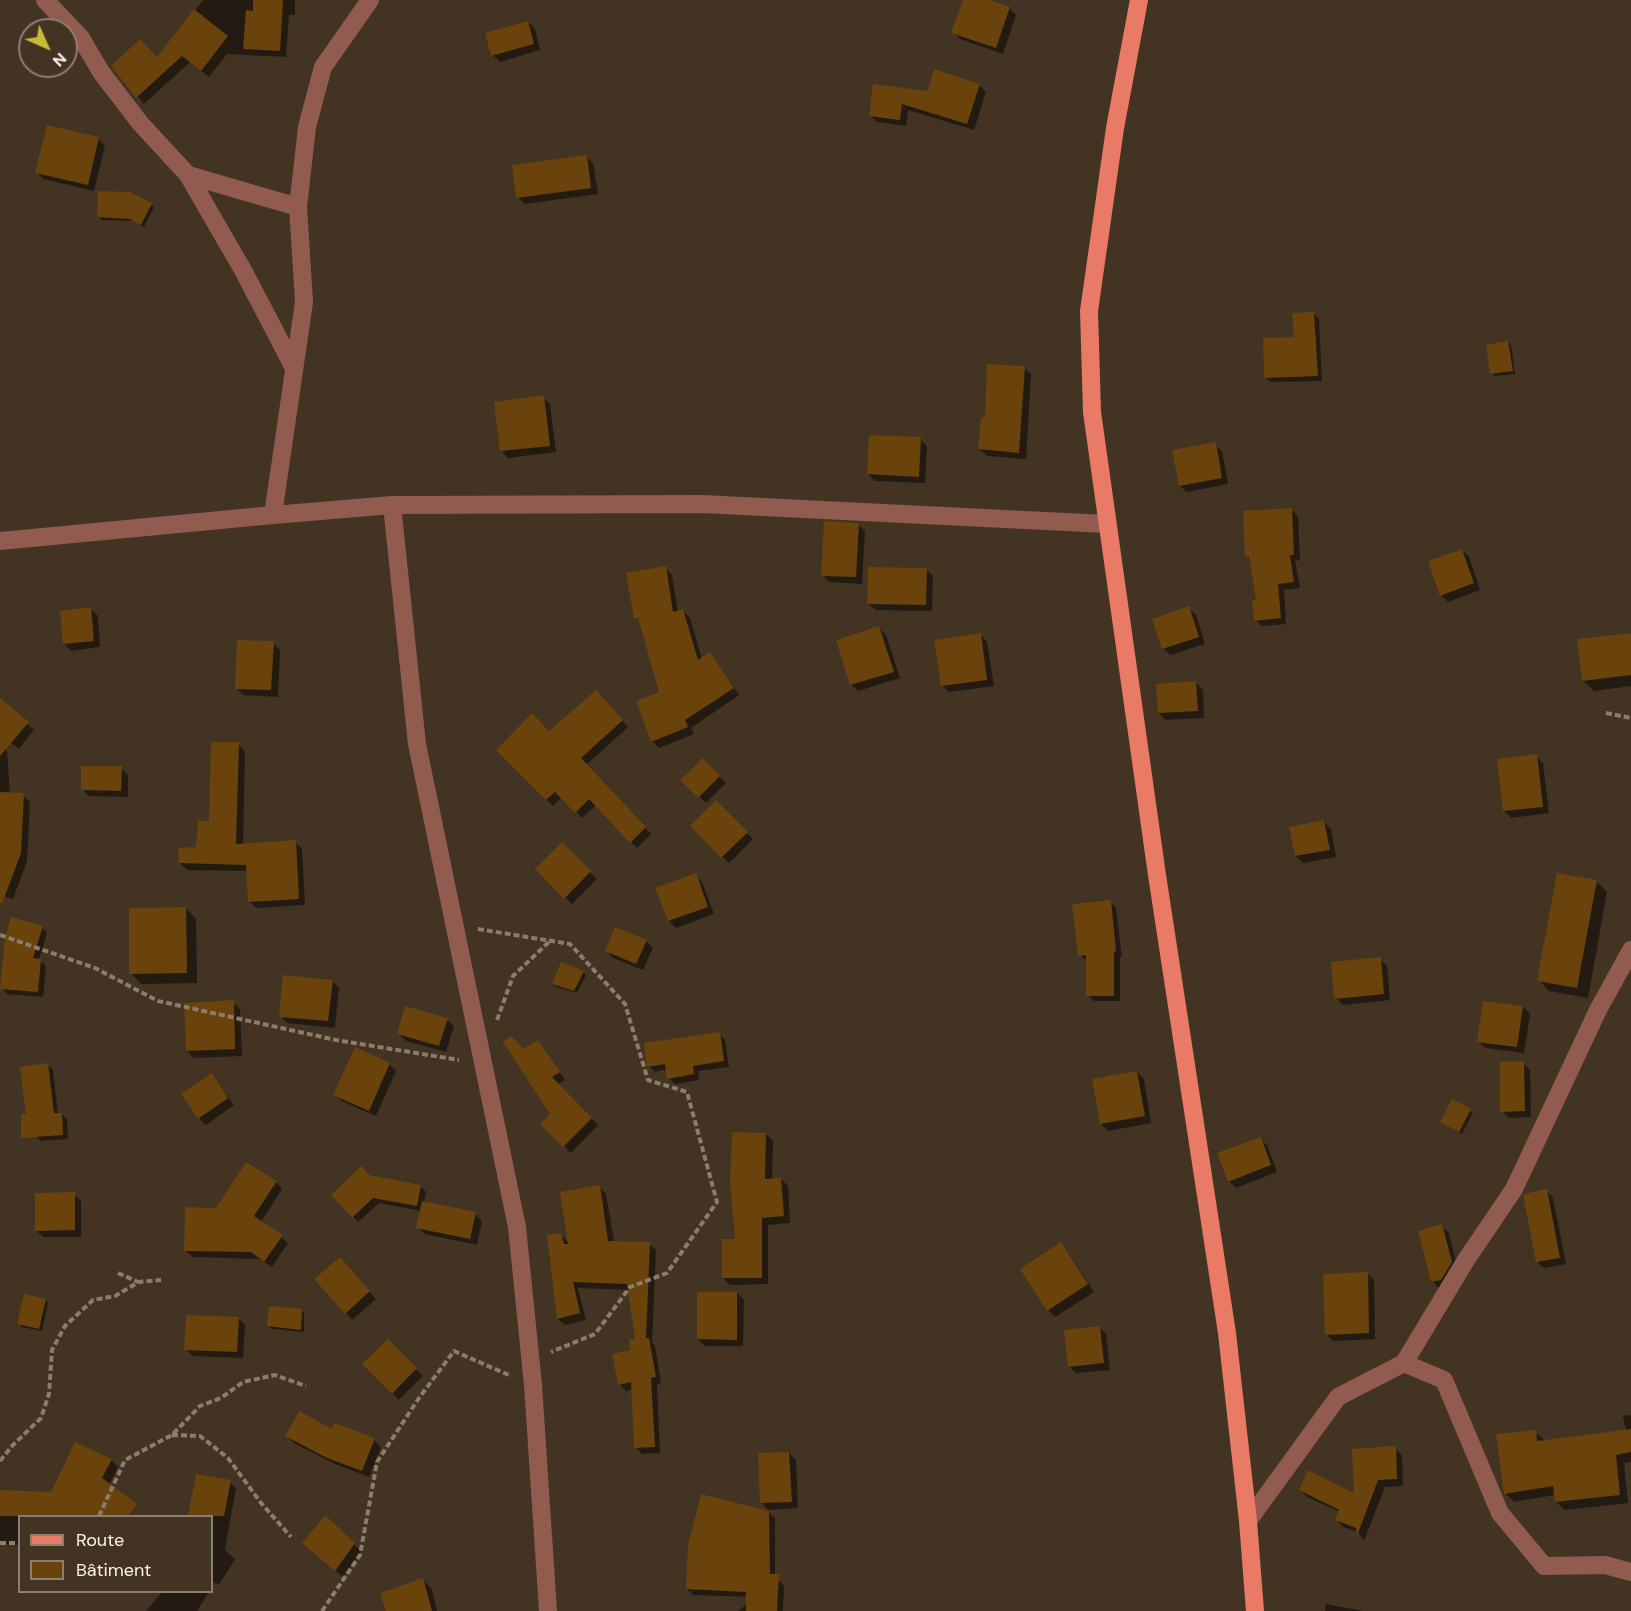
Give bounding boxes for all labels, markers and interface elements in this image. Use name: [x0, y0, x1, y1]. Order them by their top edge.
north arrow: [18, 18, 78, 78]
text: N: [48, 48, 71, 71]
legend: [18, 1515, 213, 1593]
text: Route: [76, 1528, 124, 1552]
text: Bâtiment: [76, 1558, 151, 1582]

